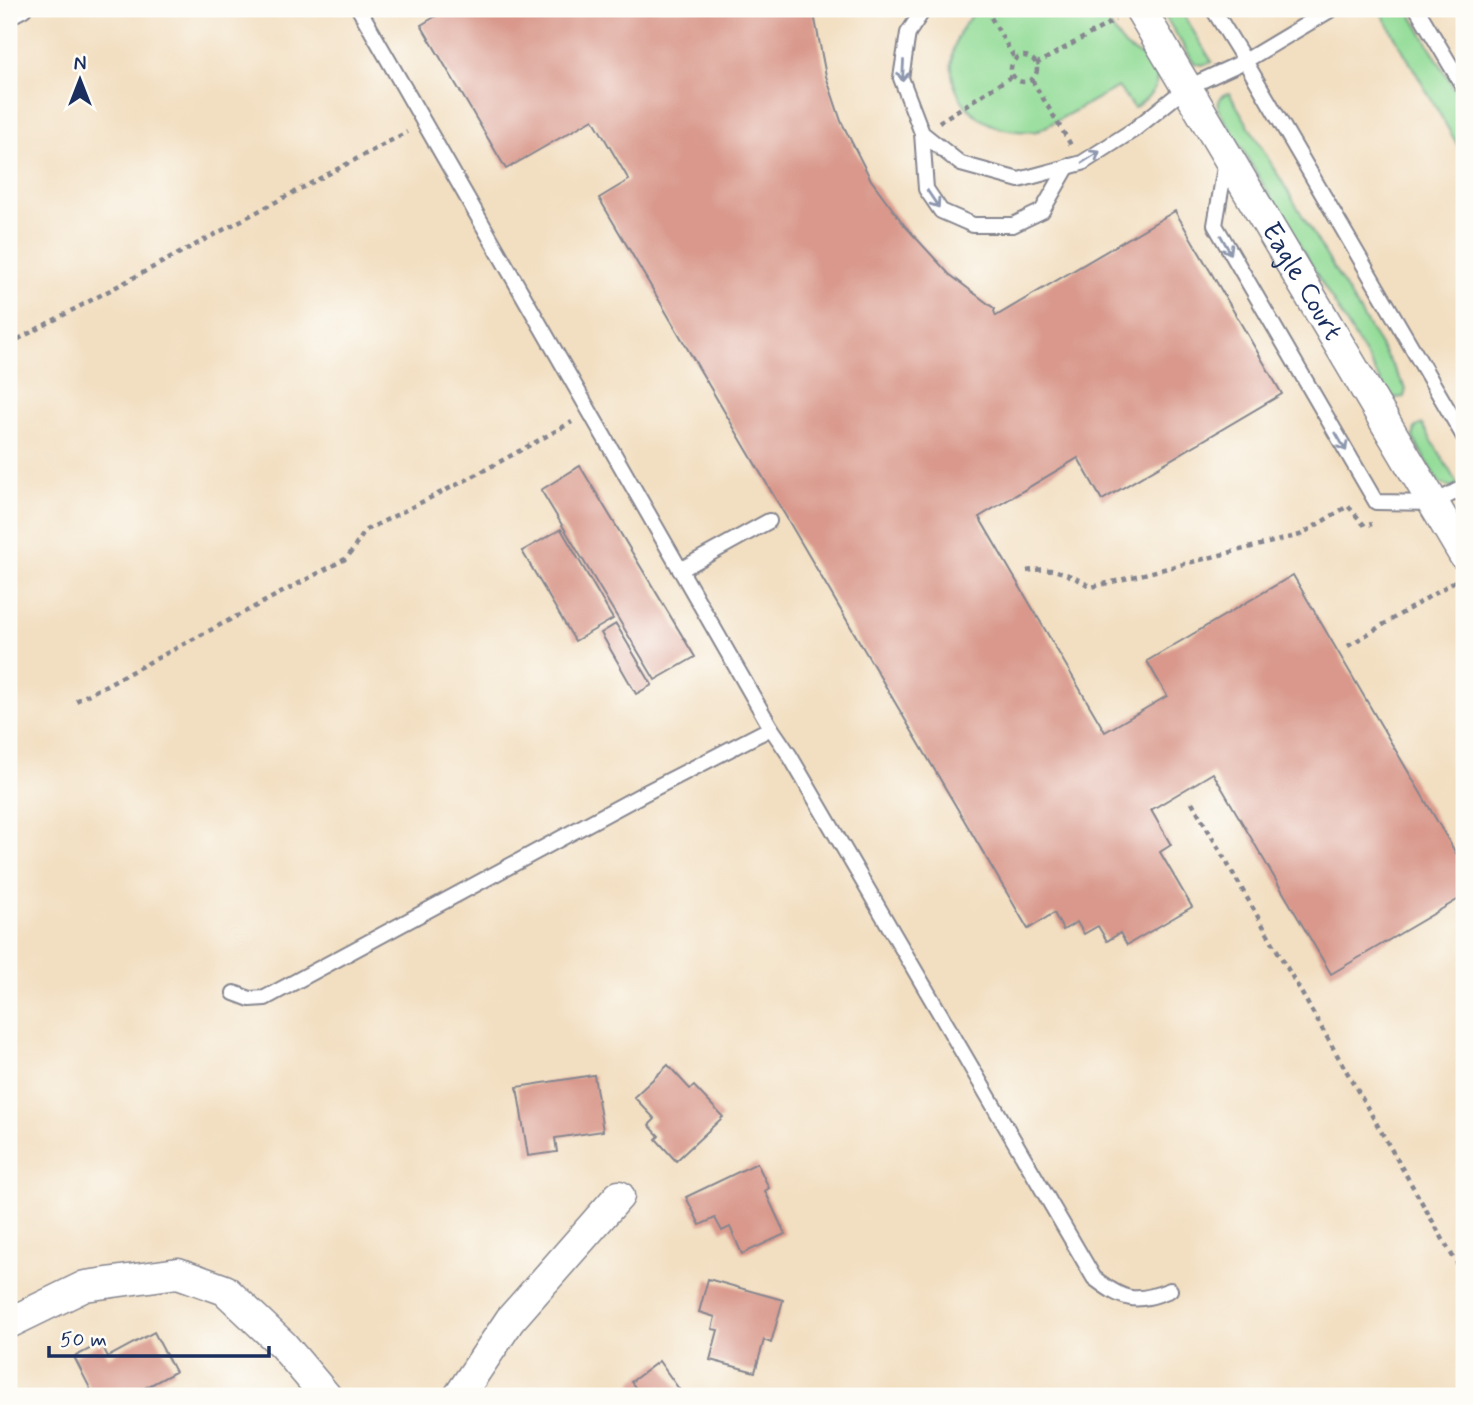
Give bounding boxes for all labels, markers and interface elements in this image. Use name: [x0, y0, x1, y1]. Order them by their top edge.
north arrow: [46, 46, 116, 116]
text: N: [74, 52, 86, 77]
one-way arrow: [896, 59, 909, 82]
one-way arrow: [1081, 149, 1101, 163]
one-way arrow: [926, 189, 940, 208]
street label: Eagle Court: [1252, 216, 1351, 348]
one-way arrow: [1220, 234, 1233, 255]
one-way arrow: [1334, 431, 1348, 451]
scale bar: [49, 1314, 270, 1358]
text: 50 m: [60, 1326, 107, 1354]

